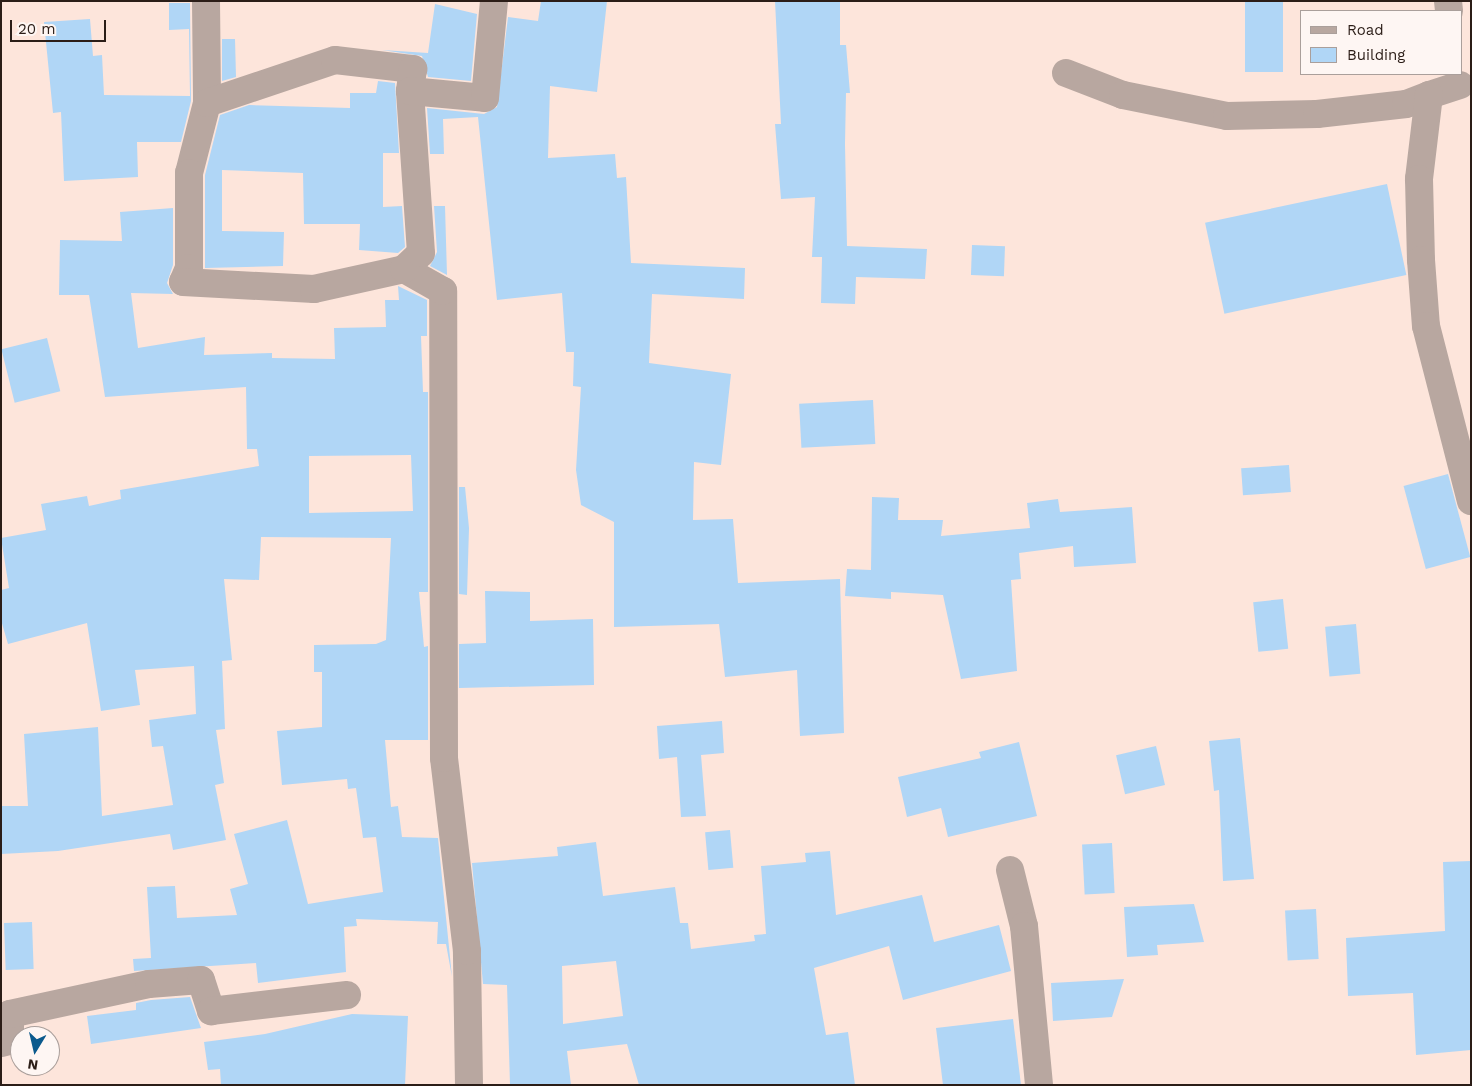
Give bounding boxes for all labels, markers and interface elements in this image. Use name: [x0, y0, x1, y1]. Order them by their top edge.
scale bar: [12, 10, 109, 42]
legend: [1300, 10, 1462, 75]
text: 20 m: [18, 20, 56, 38]
text: Road: [1347, 21, 1384, 39]
text: Building: [1347, 46, 1405, 64]
north arrow: [10, 1026, 60, 1076]
text: N: [26, 1056, 39, 1074]

